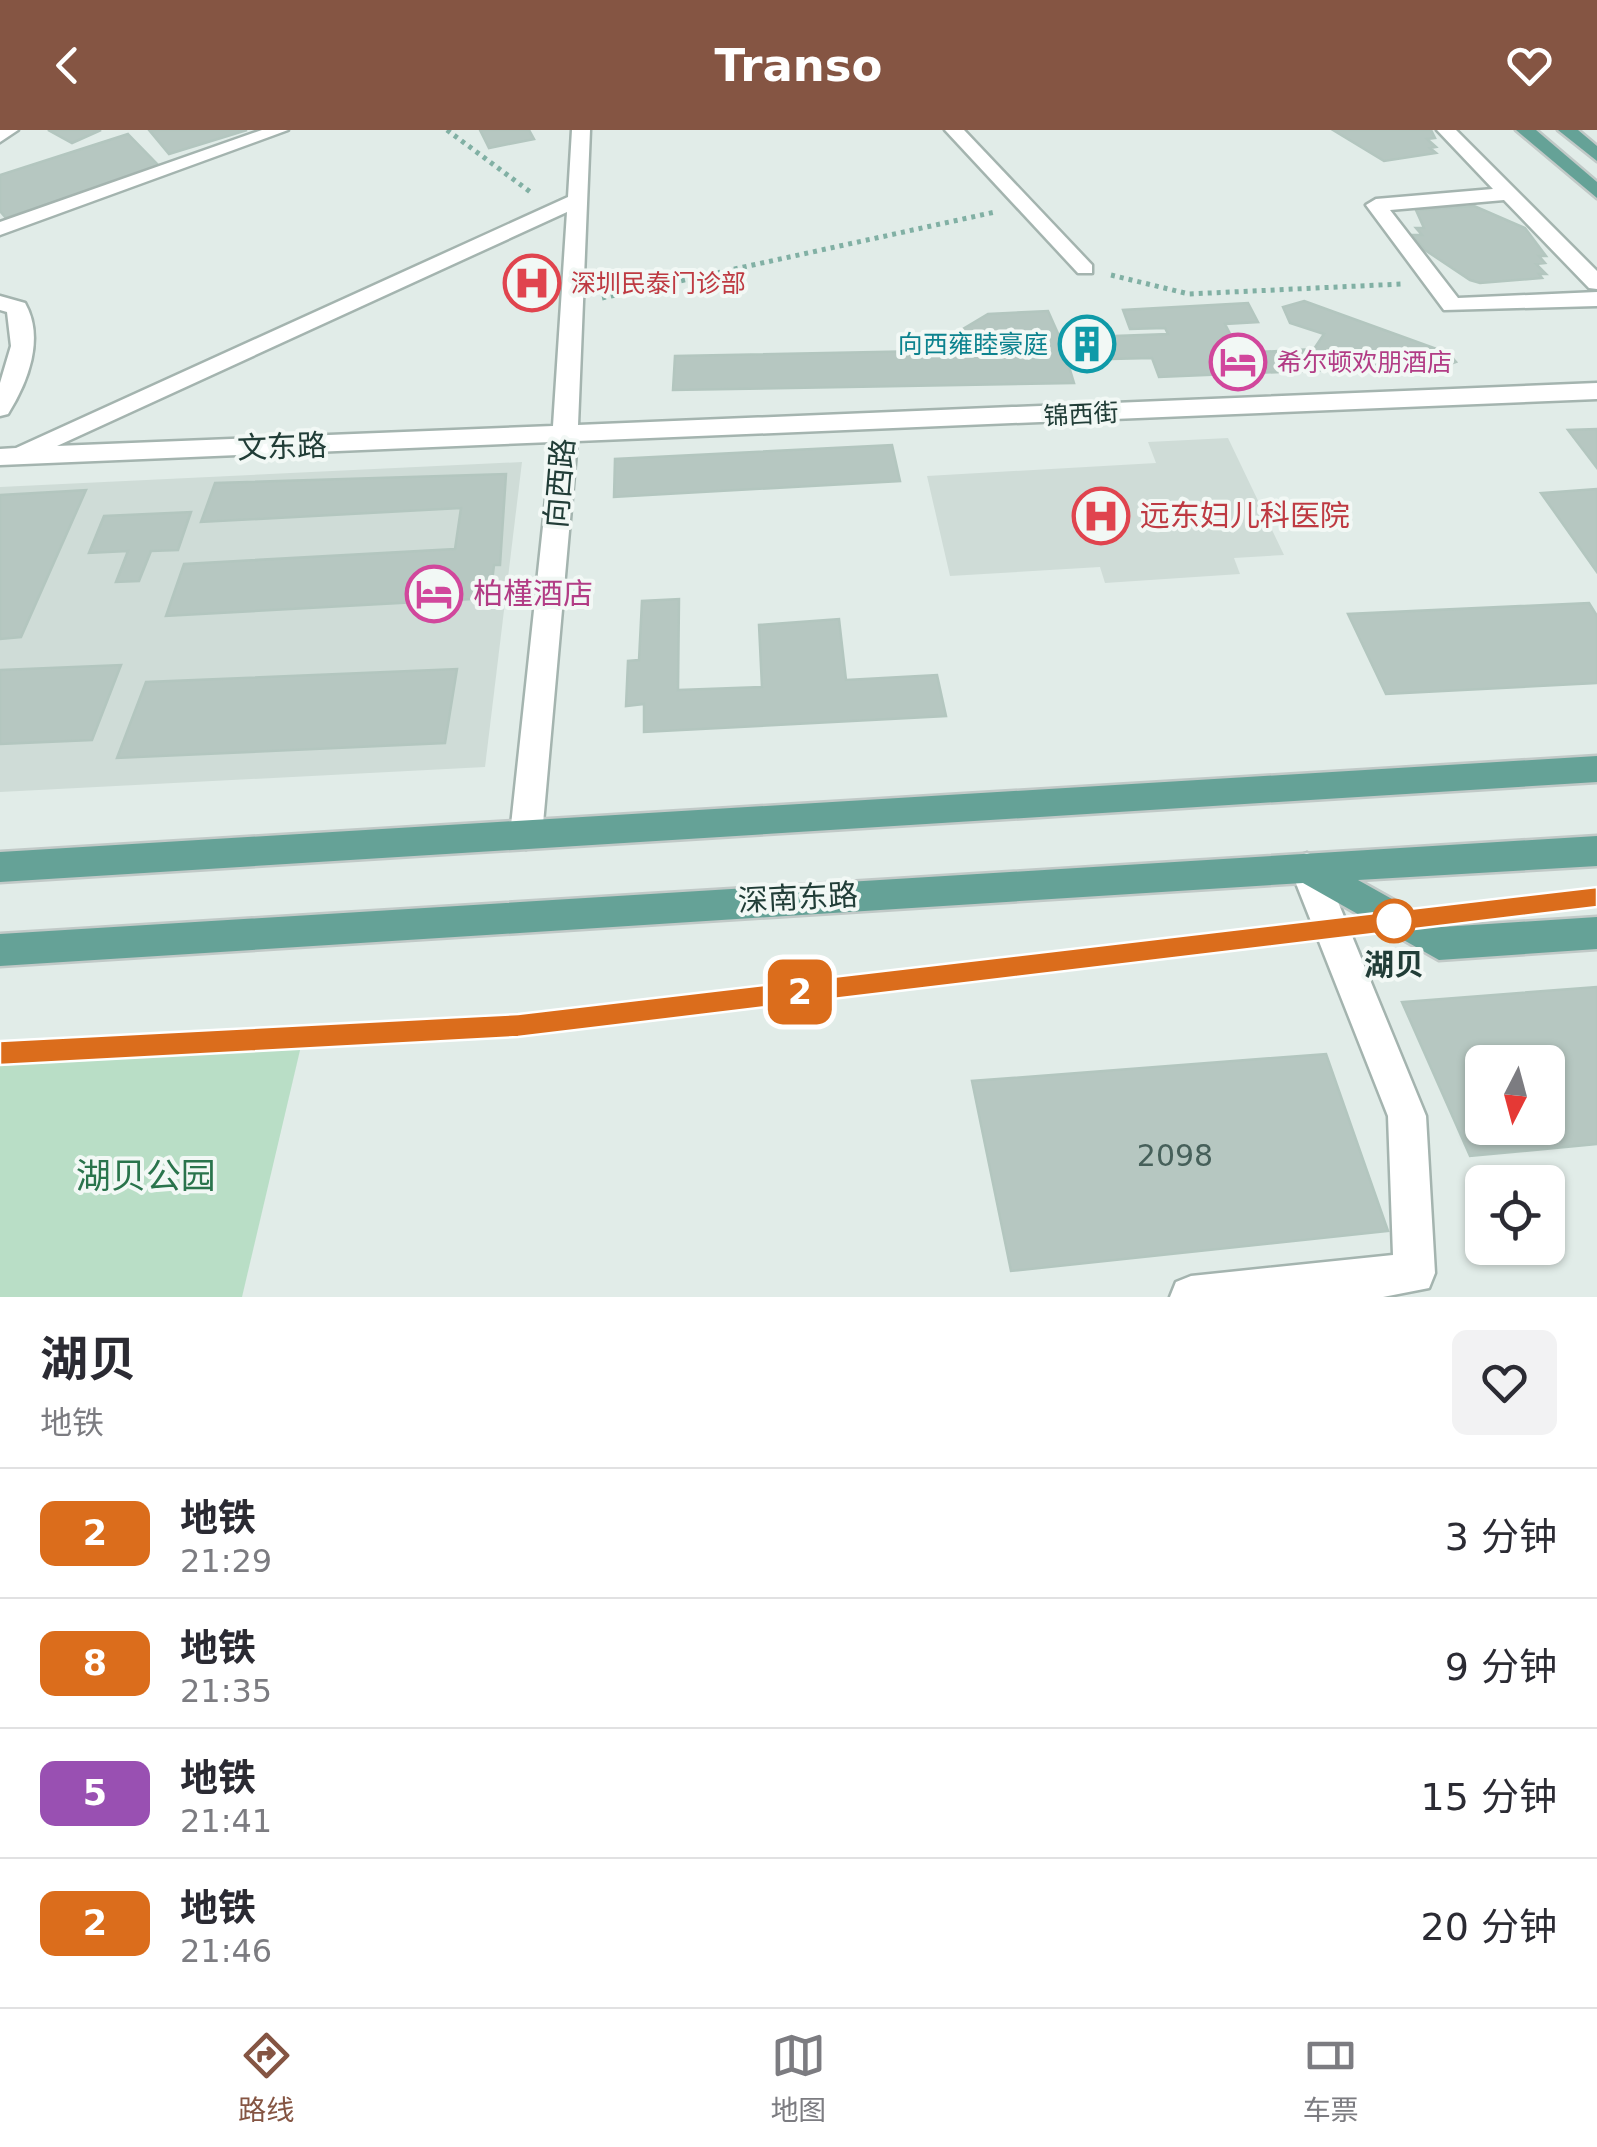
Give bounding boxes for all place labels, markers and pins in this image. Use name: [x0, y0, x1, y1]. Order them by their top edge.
hospital icon: 深圳民泰门诊部: [502, 253, 562, 313]
place label: 深圳民泰门诊部: [571, 269, 746, 298]
building icon: 向西雍睦豪庭: [1057, 314, 1117, 374]
place label: 向西雍睦豪庭: [898, 330, 1048, 359]
hotel icon: 希尔顿欢朋酒店: [1208, 332, 1268, 392]
place label: 希尔顿欢朋酒店: [1277, 348, 1452, 377]
hospital icon: 远东妇儿科医院: [1071, 486, 1131, 546]
place label: 远东妇儿科医院: [1140, 498, 1350, 533]
hotel icon: 柏槿酒店: [404, 564, 464, 624]
place label: 柏槿酒店: [473, 576, 593, 611]
marker: 湖贝: [1373, 900, 1415, 942]
place label: 湖贝: [1364, 947, 1424, 982]

